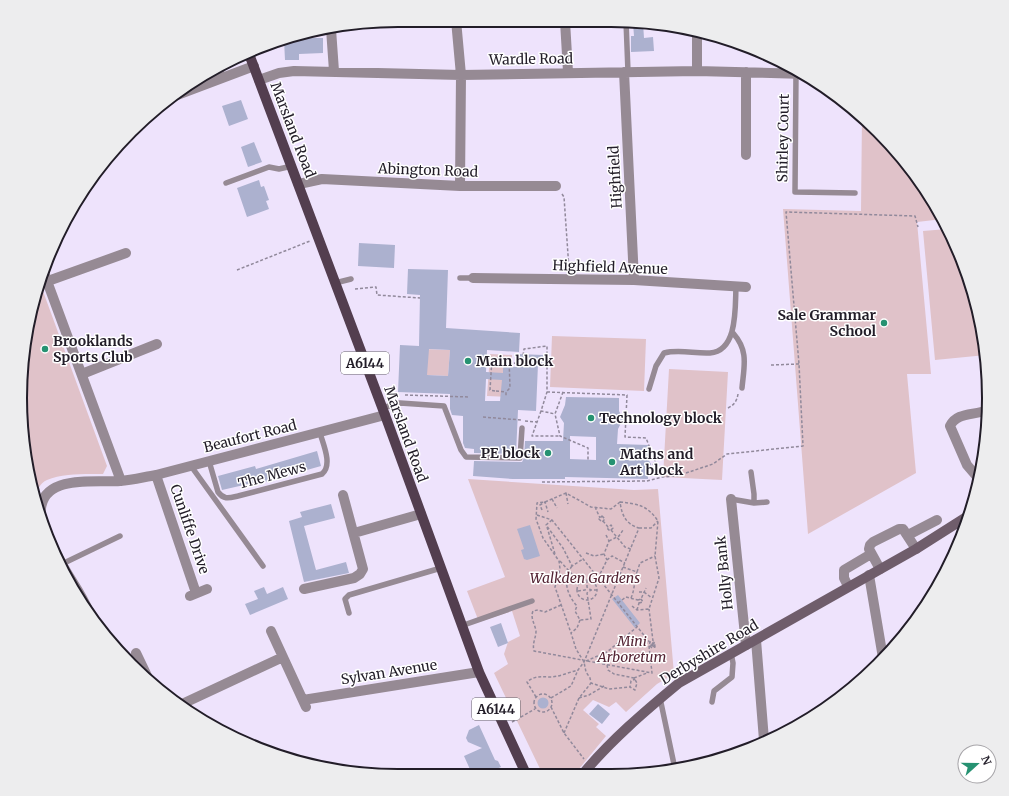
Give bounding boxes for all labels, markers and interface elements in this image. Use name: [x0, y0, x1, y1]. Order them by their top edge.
street label: Wardle Road: [488, 49, 574, 69]
street label: Marsland Road: [266, 80, 320, 181]
street label: Shirley Court: [773, 93, 793, 182]
street label: Highfield: [604, 144, 626, 209]
street label: Abington Road: [377, 159, 479, 181]
street label: Highfield Avenue: [552, 256, 668, 278]
place label: Sale Grammar School: [777, 306, 876, 340]
marker: Sale Grammar School: [879, 318, 889, 328]
place label: Brooklands Sports Club: [53, 332, 133, 366]
marker: Brooklands Sports Club: [40, 344, 50, 354]
road number: A6144: [341, 352, 389, 374]
place label: Main block: [476, 352, 554, 370]
marker: Main block: [463, 356, 473, 366]
street label: Marsland Road: [380, 383, 432, 485]
place label: Technology block: [599, 409, 723, 427]
marker: Technology block: [586, 413, 596, 423]
street label: Beaufort Road: [202, 416, 299, 456]
place label: PE block: [481, 444, 541, 462]
place label: Maths and Art block: [619, 445, 694, 479]
marker: PE block: [543, 448, 553, 458]
street label: The Mews: [236, 457, 308, 493]
marker: Maths and Art block: [607, 457, 617, 467]
street label: Cunliffe Drive: [166, 482, 214, 576]
street label: Holly Bank: [711, 535, 737, 611]
park label: Walkden Gardens: [530, 569, 640, 587]
street label: Derbyshire Road: [657, 615, 762, 688]
park label: Mini Arboretum: [597, 632, 666, 666]
street label: Sylvan Avenue: [340, 656, 438, 688]
road number: A6144: [472, 698, 520, 720]
north arrow: [957, 744, 997, 784]
text: N: [978, 754, 995, 767]

